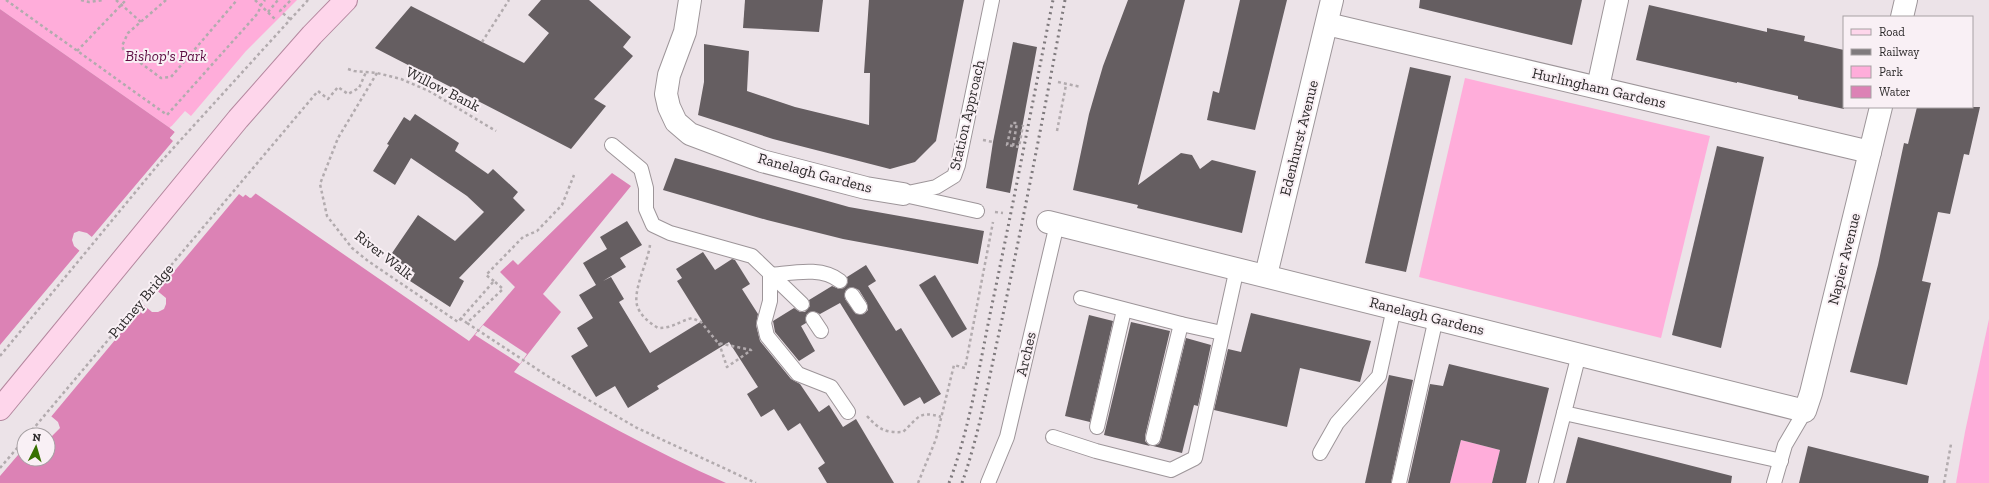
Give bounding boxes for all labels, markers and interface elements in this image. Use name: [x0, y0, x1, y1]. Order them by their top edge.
legend: [1843, 16, 1973, 108]
text: Road: [1879, 25, 1905, 39]
text: Railway: [1879, 45, 1920, 59]
park label: Bishop's Park: [125, 47, 207, 65]
street label: Station Approach: [946, 58, 989, 172]
street label: Willow Bank: [403, 63, 483, 115]
street label: Hurlingham Gardens: [1530, 64, 1668, 112]
text: Park: [1879, 65, 1904, 79]
street label: Edenhurst Avenue: [1276, 78, 1322, 198]
text: Water: [1879, 85, 1911, 99]
street label: Ranelagh Gardens: [756, 149, 874, 197]
street label: Napier Avenue: [1824, 211, 1864, 307]
street label: River Walk: [351, 227, 417, 283]
street label: Putney Bridge: [105, 260, 177, 342]
street label: Ranelagh Gardens: [1368, 293, 1486, 339]
street label: Arches: [1012, 330, 1040, 378]
north arrow: [16, 427, 56, 467]
text: N: [32, 431, 42, 444]

